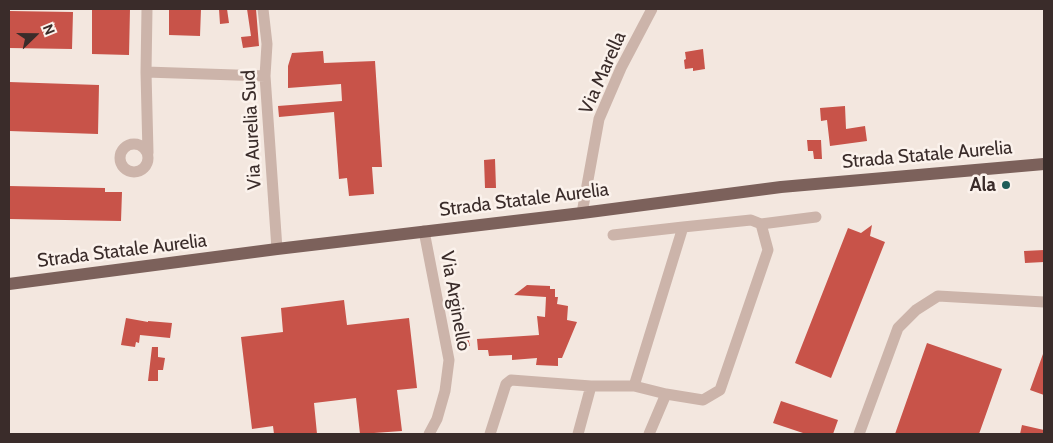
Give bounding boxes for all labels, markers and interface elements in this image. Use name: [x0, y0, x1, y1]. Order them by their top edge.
north arrow: [10, 10, 60, 60]
text: N: [39, 21, 59, 37]
street label: Via Marella: [575, 28, 631, 118]
street label: Via Aurelia Sud: [237, 69, 267, 191]
street label: Strada Statale Aurelia: [841, 136, 1013, 174]
place label: Ala: [970, 174, 996, 196]
street label: Strada Statale Aurelia: [438, 178, 610, 222]
marker: Ala: [1000, 179, 1012, 191]
street label: Strada Statale Aurelia: [36, 229, 208, 273]
street label: Via Arginello: [435, 249, 475, 353]

